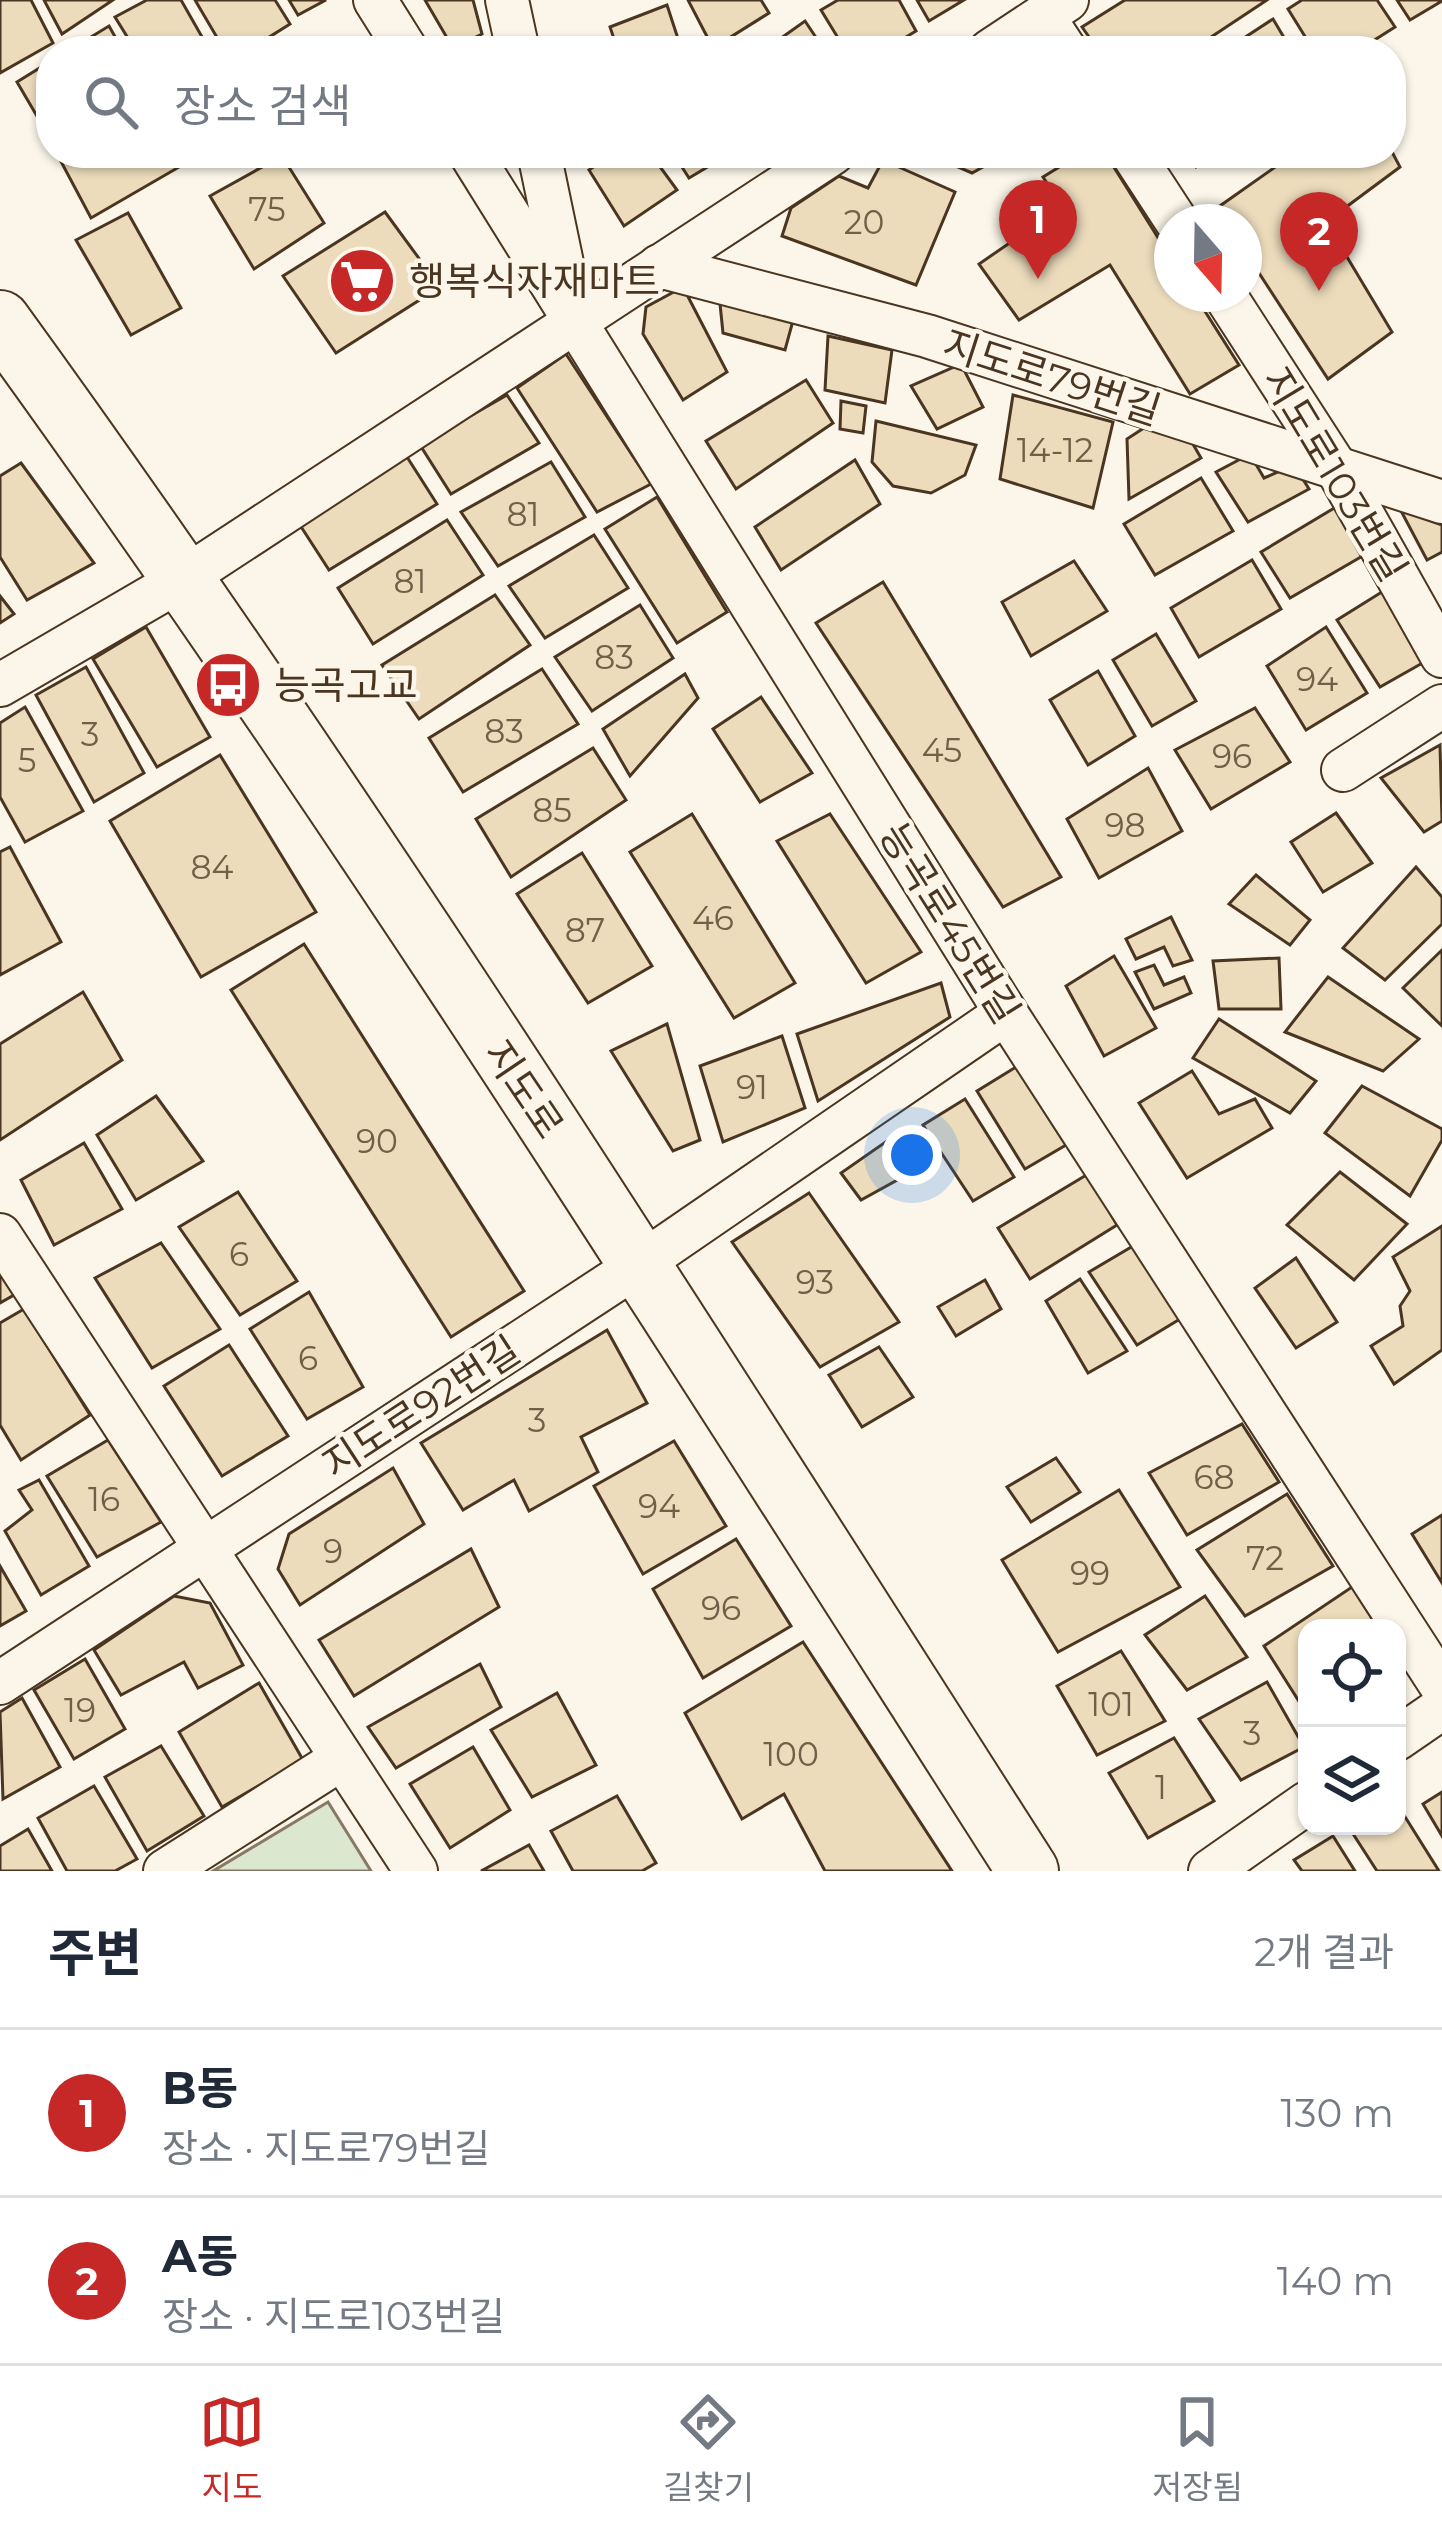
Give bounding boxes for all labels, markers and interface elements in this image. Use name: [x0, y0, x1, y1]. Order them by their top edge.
search box: [36, 36, 1406, 168]
icon: search: [78, 69, 144, 135]
text: 장소 검색: [174, 78, 351, 133]
pin: 1: [999, 180, 1077, 279]
house number: 75: [248, 189, 286, 229]
pin: 2: [1280, 192, 1358, 291]
house number: 20: [844, 202, 884, 242]
north arrow: [1154, 204, 1262, 312]
supermarket icon: 행복식자재마트: [327, 246, 397, 316]
place label: 행복식자재마트: [409, 257, 660, 305]
street label: 지도로79번길: [937, 319, 1167, 435]
street label: 지도로103번길: [1252, 358, 1418, 590]
house number: 14-12: [1017, 430, 1093, 470]
house number: 81: [507, 494, 539, 534]
house number: 81: [394, 561, 426, 601]
house number: 83: [594, 637, 634, 677]
bus stop icon: 능곡고교: [193, 650, 263, 720]
house number: 94: [1296, 659, 1338, 699]
place label: 능곡고교: [274, 661, 418, 709]
house number: 83: [484, 711, 524, 751]
house number: 3: [81, 714, 99, 754]
house number: 45: [922, 730, 962, 770]
house number: 96: [1212, 736, 1252, 776]
house number: 5: [18, 740, 36, 780]
house number: 85: [532, 790, 572, 830]
house number: 98: [1104, 805, 1146, 845]
street label: 능곡로45번길: [869, 814, 1031, 1032]
house number: 84: [191, 847, 234, 887]
house number: 46: [692, 898, 734, 938]
house number: 87: [565, 910, 605, 950]
street label: 지도로: [474, 1031, 574, 1147]
house number: 91: [736, 1067, 768, 1107]
house number: 90: [356, 1121, 398, 1161]
your location: [882, 1125, 942, 1185]
house number: 6: [229, 1234, 249, 1274]
house number: 93: [796, 1262, 834, 1302]
street label: 지도로92번길: [313, 1326, 529, 1488]
house number: 6: [298, 1338, 318, 1378]
house number: 3: [528, 1400, 546, 1440]
house number: 68: [1193, 1457, 1235, 1497]
house number: 16: [88, 1479, 120, 1519]
house number: 94: [638, 1486, 680, 1526]
house number: 9: [323, 1531, 343, 1571]
house number: 72: [1246, 1538, 1284, 1578]
house number: 99: [1070, 1553, 1110, 1593]
house number: 96: [701, 1588, 741, 1628]
map controls: [1298, 1619, 1406, 1835]
button: locate: [1298, 1619, 1406, 1727]
house number: 101: [1088, 1684, 1134, 1724]
house number: 19: [64, 1690, 96, 1730]
house number: 3: [1243, 1713, 1261, 1753]
button: layers: [1298, 1727, 1406, 1835]
house number: 100: [763, 1734, 819, 1774]
house number: 1: [1155, 1767, 1167, 1807]
text: 주변: [48, 1922, 142, 1984]
text: 2개 결과: [1254, 1928, 1394, 1976]
text: B동: [162, 2060, 238, 2115]
text: 1: [79, 2089, 95, 2137]
text: 130 m: [1281, 2089, 1394, 2137]
text: 장소 · 지도로79번길: [162, 2124, 490, 2172]
text: A동: [162, 2228, 238, 2283]
text: 2: [75, 2257, 99, 2305]
text: 140 m: [1277, 2257, 1394, 2305]
text: 장소 · 지도로103번길: [162, 2292, 505, 2340]
tab: 지도: [199, 2389, 265, 2509]
tab: 길찾기: [663, 2389, 754, 2509]
tab: 저장됨: [1152, 2389, 1243, 2509]

